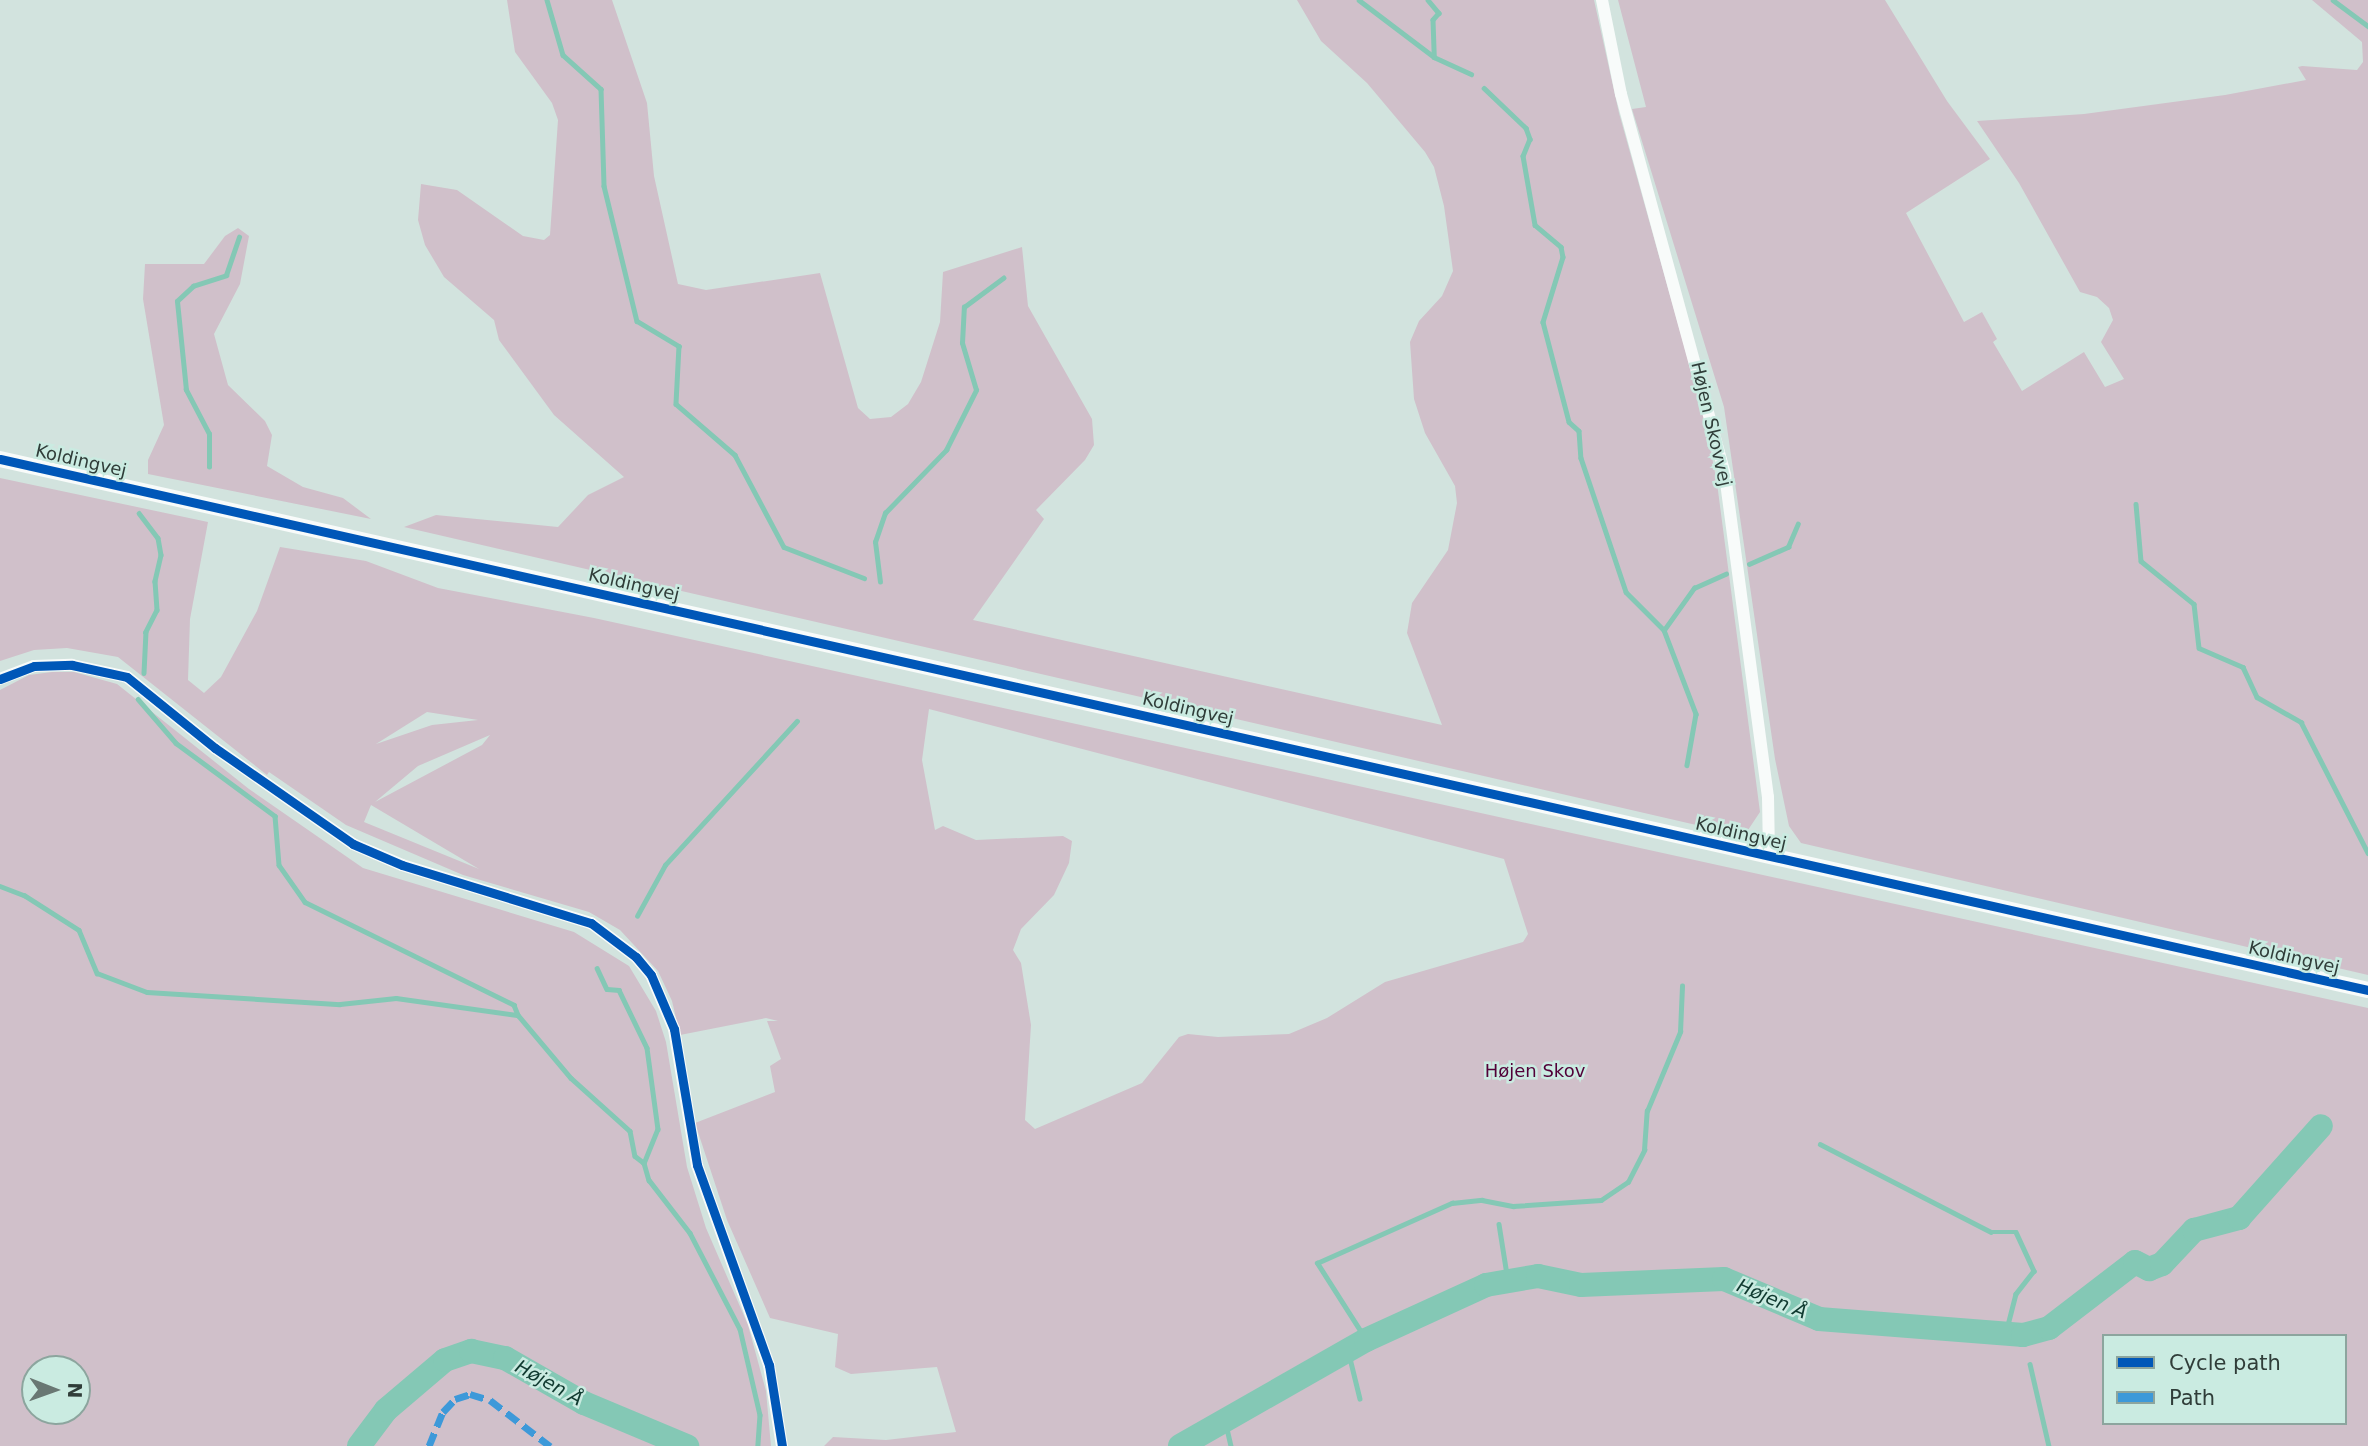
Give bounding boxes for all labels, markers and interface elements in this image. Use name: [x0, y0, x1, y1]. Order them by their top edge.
street label: Højen Skovvej: [1686, 360, 1736, 488]
street label: Koldingvej: [33, 440, 129, 482]
street label: Koldingvej: [586, 564, 682, 606]
street label: Koldingvej: [1140, 688, 1236, 730]
street label: Koldingvej: [1693, 813, 1789, 855]
street label: Koldingvej: [2246, 937, 2342, 979]
park label: Højen Skov: [1485, 1060, 1585, 1082]
water label: Højen Å: [1734, 1274, 1810, 1324]
legend: [2102, 1334, 2347, 1425]
text: Cycle path: [2169, 1351, 2281, 1375]
north arrow: [21, 1355, 91, 1425]
water label: Højen Å: [511, 1355, 587, 1411]
text: N: [64, 1382, 86, 1398]
text: Path: [2169, 1386, 2215, 1410]

